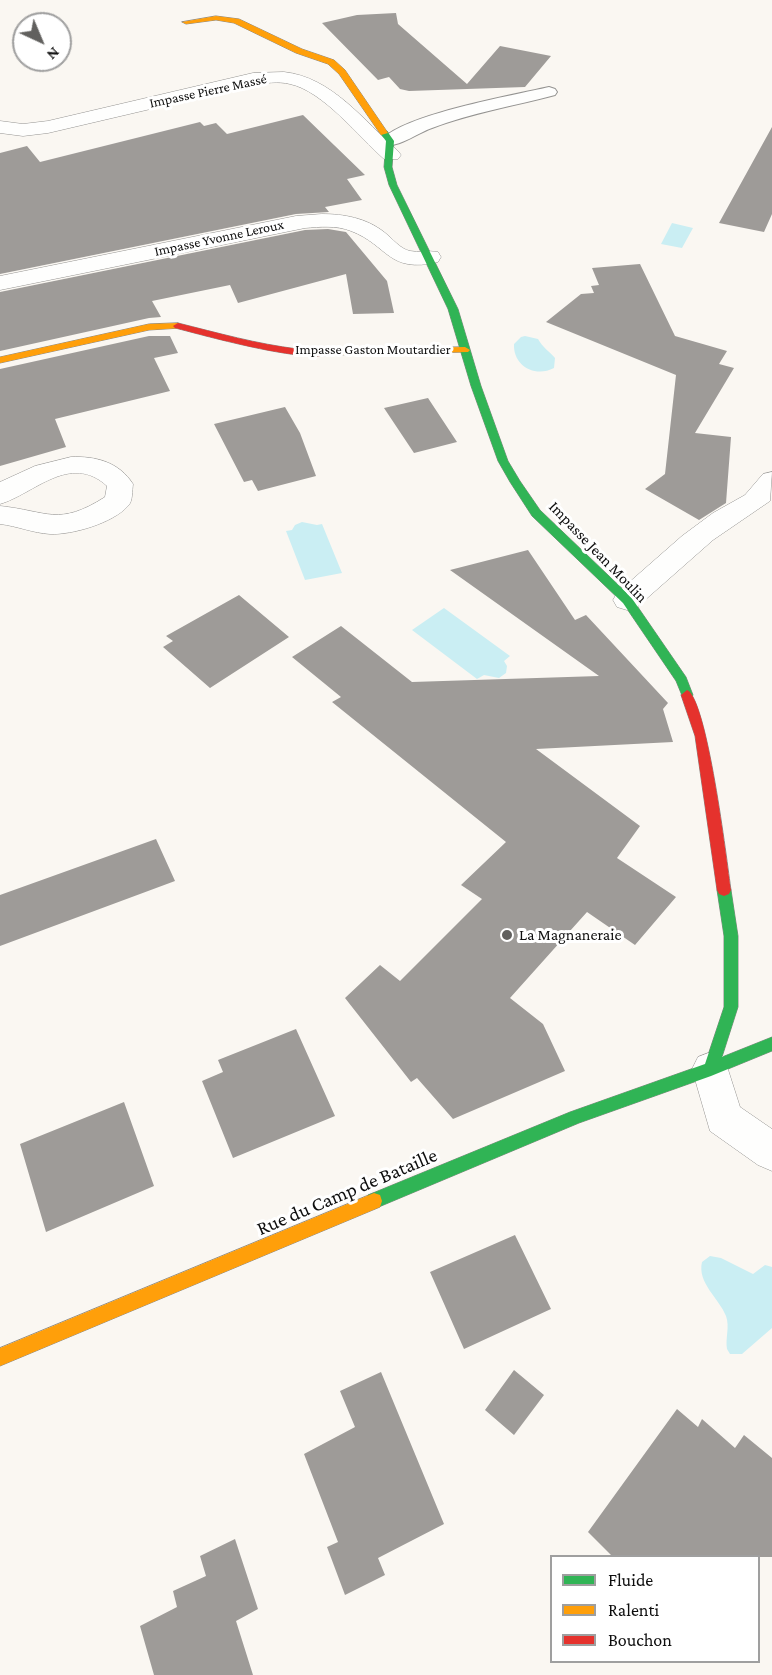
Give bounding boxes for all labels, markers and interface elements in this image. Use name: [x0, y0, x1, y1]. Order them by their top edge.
north arrow: [12, 12, 72, 72]
text: N: [44, 44, 63, 64]
street label: Impasse Pierre Massé: [148, 70, 268, 112]
street label: Impasse Yvonne Leroux: [153, 216, 285, 260]
street label: Impasse Gaston Moutardier: [295, 342, 451, 358]
street label: Impasse Jean Moulin: [545, 497, 651, 607]
place label: La Magnaneraie: [519, 925, 621, 945]
marker: La Magnaneraie: [500, 928, 514, 942]
street label: Rue du Camp de Bataille: [253, 1143, 441, 1241]
legend: [550, 1555, 760, 1663]
text: Fluide: [608, 1570, 653, 1590]
text: Ralenti: [608, 1600, 659, 1620]
text: Bouchon: [608, 1630, 672, 1650]

